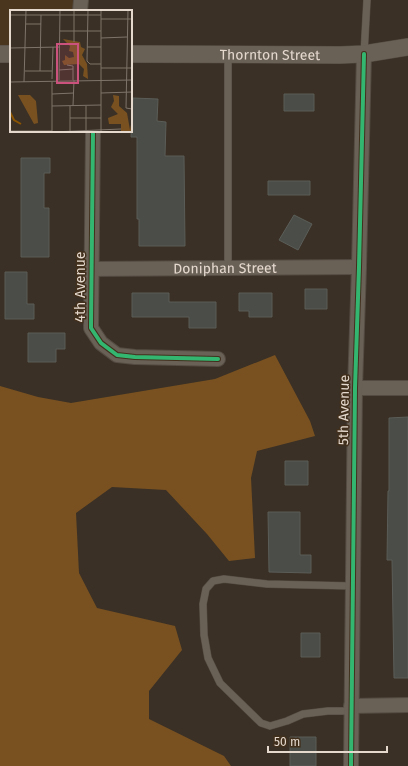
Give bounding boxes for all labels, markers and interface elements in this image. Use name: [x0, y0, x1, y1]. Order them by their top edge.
inset map: [10, 10, 132, 132]
street label: Thornton Street: [220, 46, 321, 63]
street label: 4th Avenue: [72, 252, 89, 322]
street label: Doniphan Street: [173, 259, 278, 277]
street label: 5th Avenue: [335, 375, 353, 445]
scale bar: [268, 728, 387, 754]
text: 50 m: [274, 735, 300, 749]

